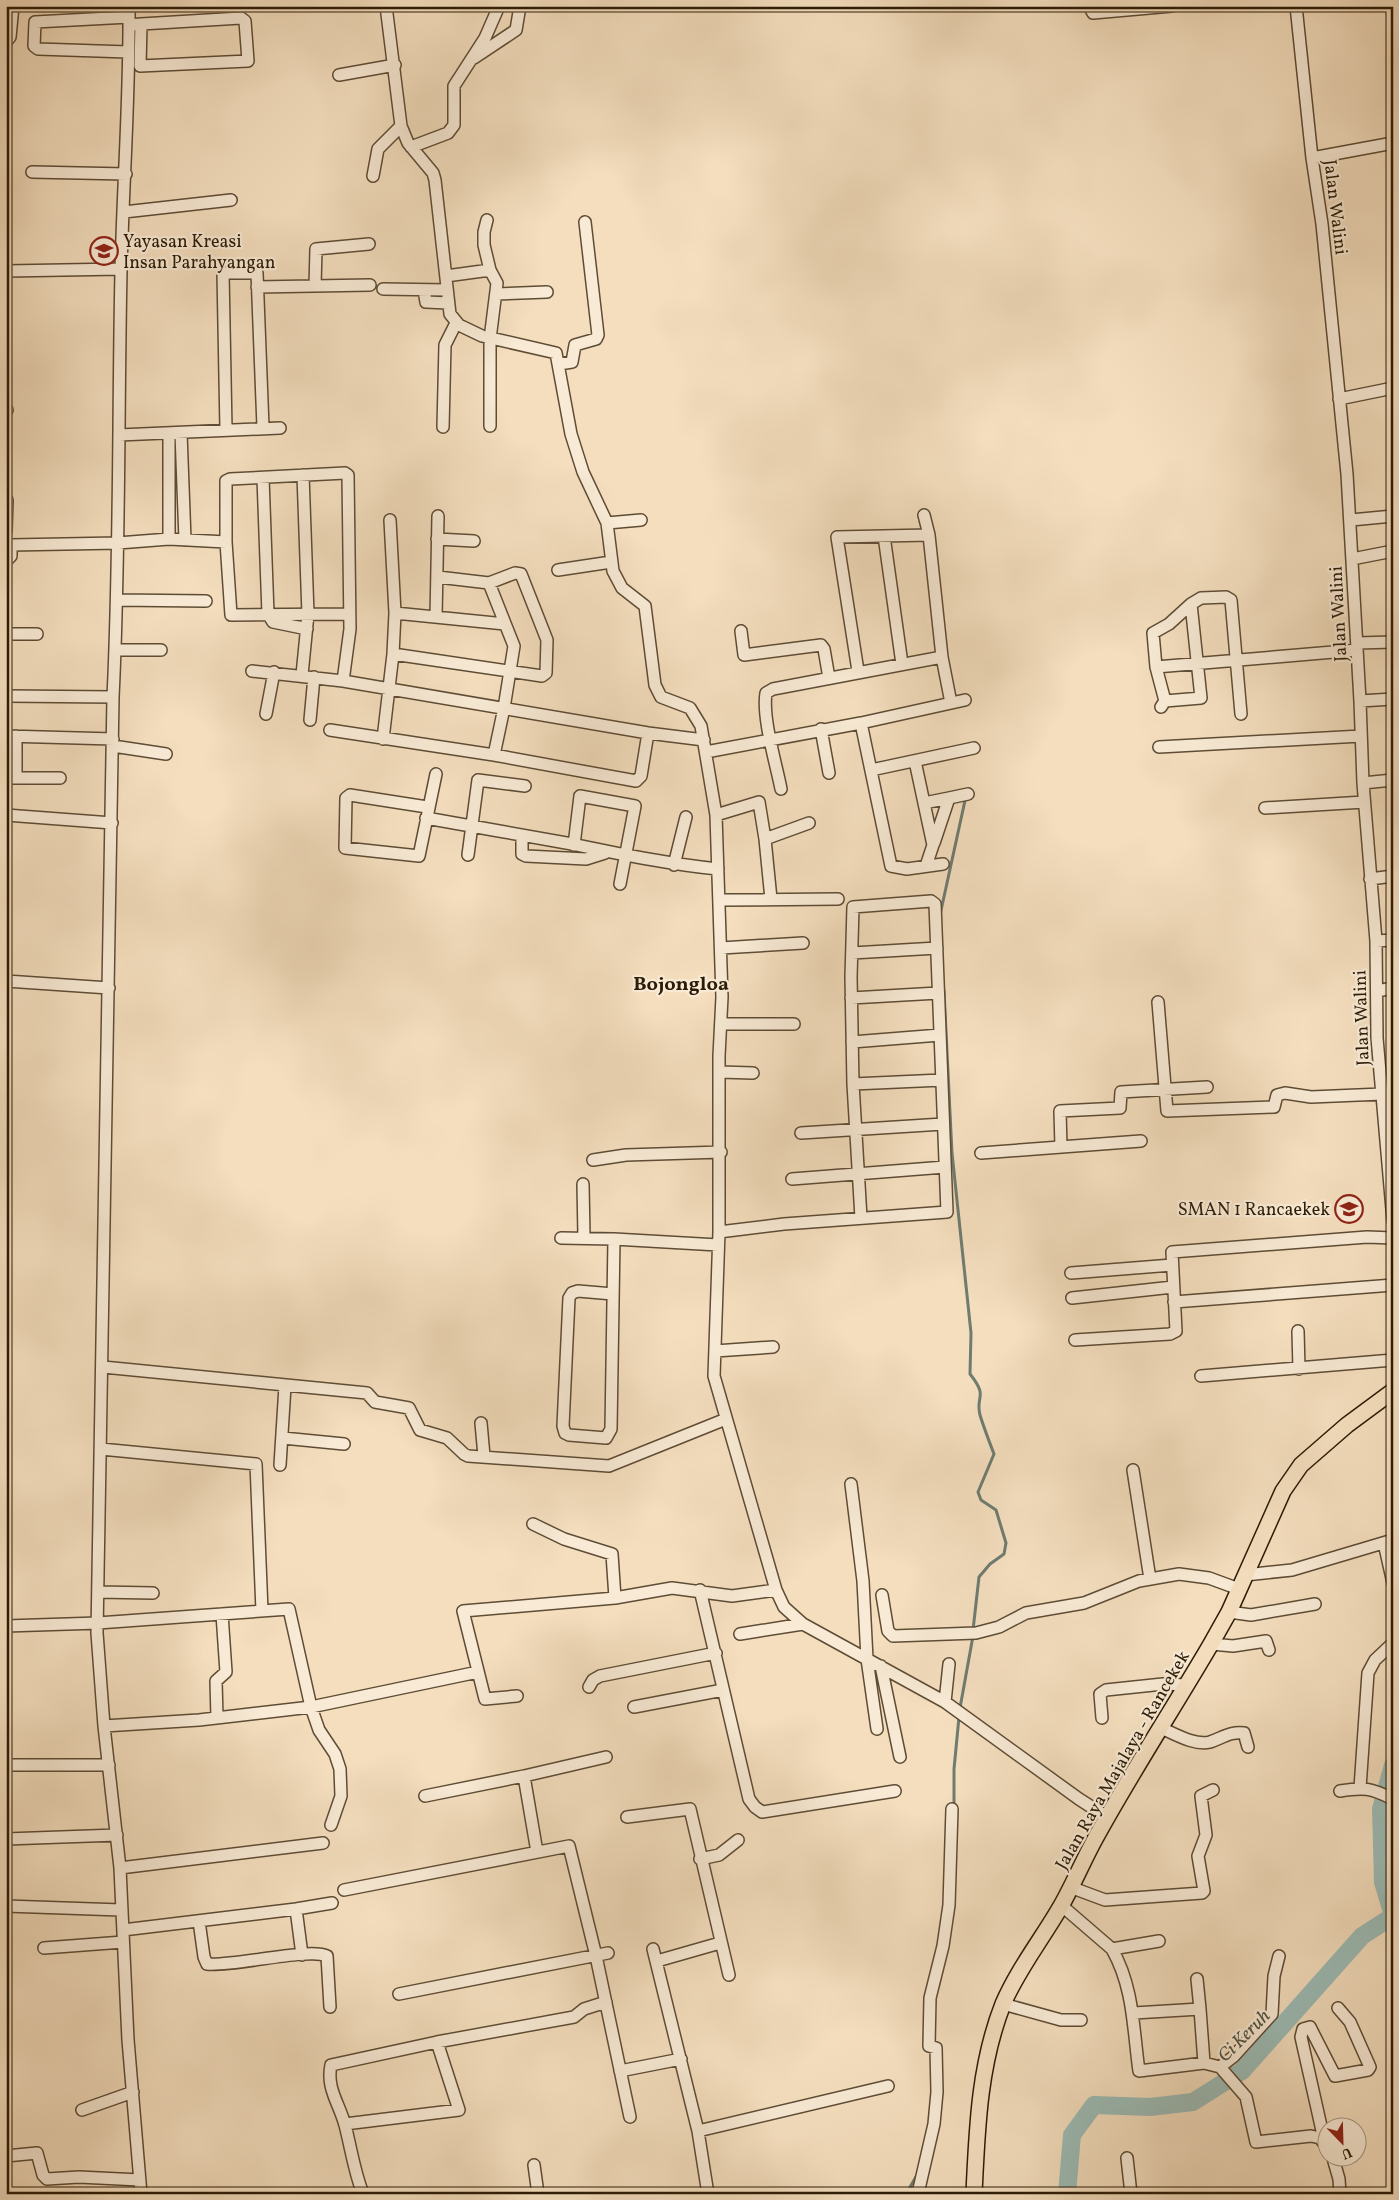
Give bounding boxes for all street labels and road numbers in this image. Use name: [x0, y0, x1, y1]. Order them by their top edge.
street label: Jalan Walini: [1316, 158, 1353, 256]
street label: Jalan Walini: [1325, 565, 1354, 662]
street label: Jalan Walini: [1348, 970, 1377, 1066]
street label: Jalan Raya Majalaya - Rancekek: [1050, 1646, 1197, 1875]

